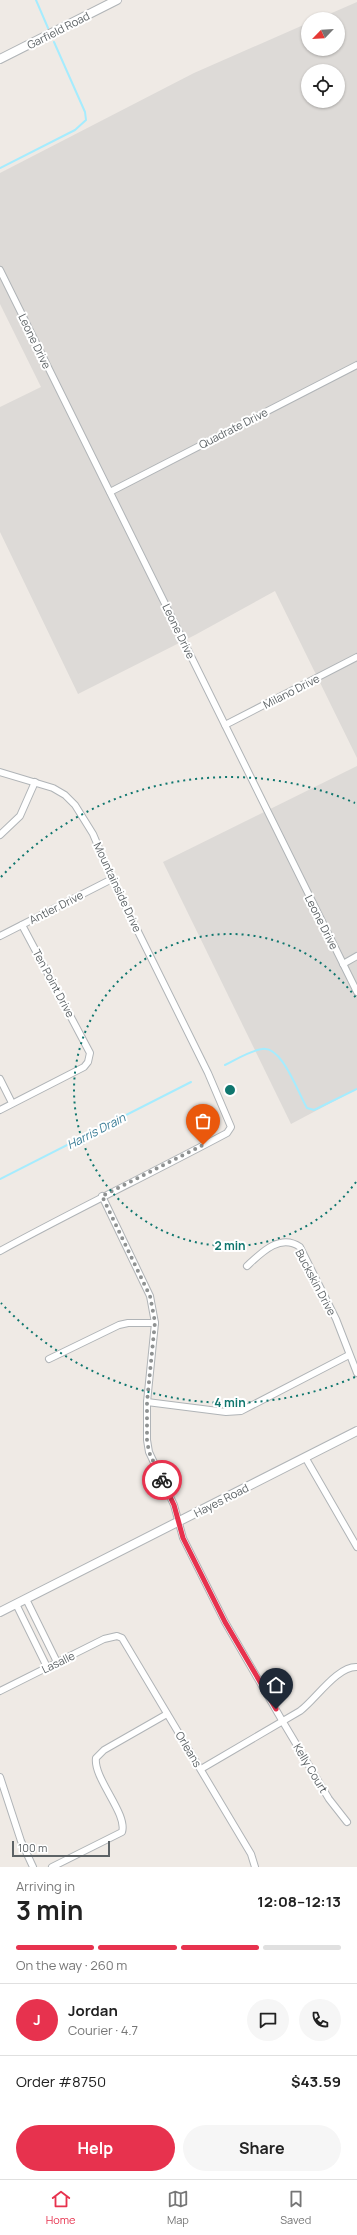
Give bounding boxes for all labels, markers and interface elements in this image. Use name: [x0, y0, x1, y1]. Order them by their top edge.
street label: Garfield Road: [24, 8, 92, 52]
north arrow: [301, 12, 345, 56]
map controls: [301, 12, 345, 108]
button: locate: [301, 64, 345, 108]
street label: Leone Drive: [15, 311, 55, 371]
street label: Quadrate Drive: [196, 404, 271, 452]
street label: Leone Drive: [159, 601, 199, 661]
street label: Milano Drive: [260, 670, 322, 712]
street label: Mountainside Drive: [91, 840, 146, 935]
street label: Antler Drive: [26, 887, 86, 927]
street label: Leone Drive: [302, 892, 342, 952]
street label: Ten Point Drive: [30, 946, 79, 1020]
centre of rings: [223, 1083, 237, 1097]
pin: [186, 1104, 220, 1145]
water label: Harris Drain: [64, 1109, 129, 1153]
icon: bag: [192, 1110, 214, 1132]
text: 2 min: [214, 1237, 246, 1254]
street label: Buckskin Drive: [292, 1246, 340, 1318]
text: 4 min: [214, 1394, 246, 1411]
courier: [142, 1460, 182, 1500]
icon: bike: [151, 1469, 173, 1491]
street label: Hayes Road: [191, 1480, 251, 1520]
street label: Lasalle: [39, 1647, 78, 1676]
pin: [259, 1668, 293, 1709]
icon: home: [265, 1674, 287, 1696]
street label: Orleans: [172, 1728, 206, 1770]
street label: Kelly Court: [290, 1741, 332, 1795]
scale bar: [12, 1839, 110, 1858]
text: 100 m: [18, 1840, 47, 1855]
text: Arriving in: [16, 1877, 75, 1895]
text: 12:08–12:13: [257, 1891, 341, 1912]
text: 3 min: [16, 1892, 83, 1928]
text: On the way · 260 m: [16, 1956, 127, 1974]
button: chat: [247, 1999, 289, 2041]
button: phone: [299, 1999, 341, 2041]
text: Jordan: [68, 2000, 118, 2021]
text: J: [33, 2009, 41, 2030]
text: Courier · 4.7: [68, 2021, 138, 2039]
text: Order #8750: [16, 2071, 106, 2092]
text: $43.59: [291, 2071, 341, 2092]
button: Help: [16, 2125, 175, 2171]
button: Share: [183, 2125, 341, 2171]
tab: Home: [46, 2188, 75, 2227]
tab: Map: [167, 2188, 189, 2227]
tab: Saved: [280, 2188, 311, 2227]

